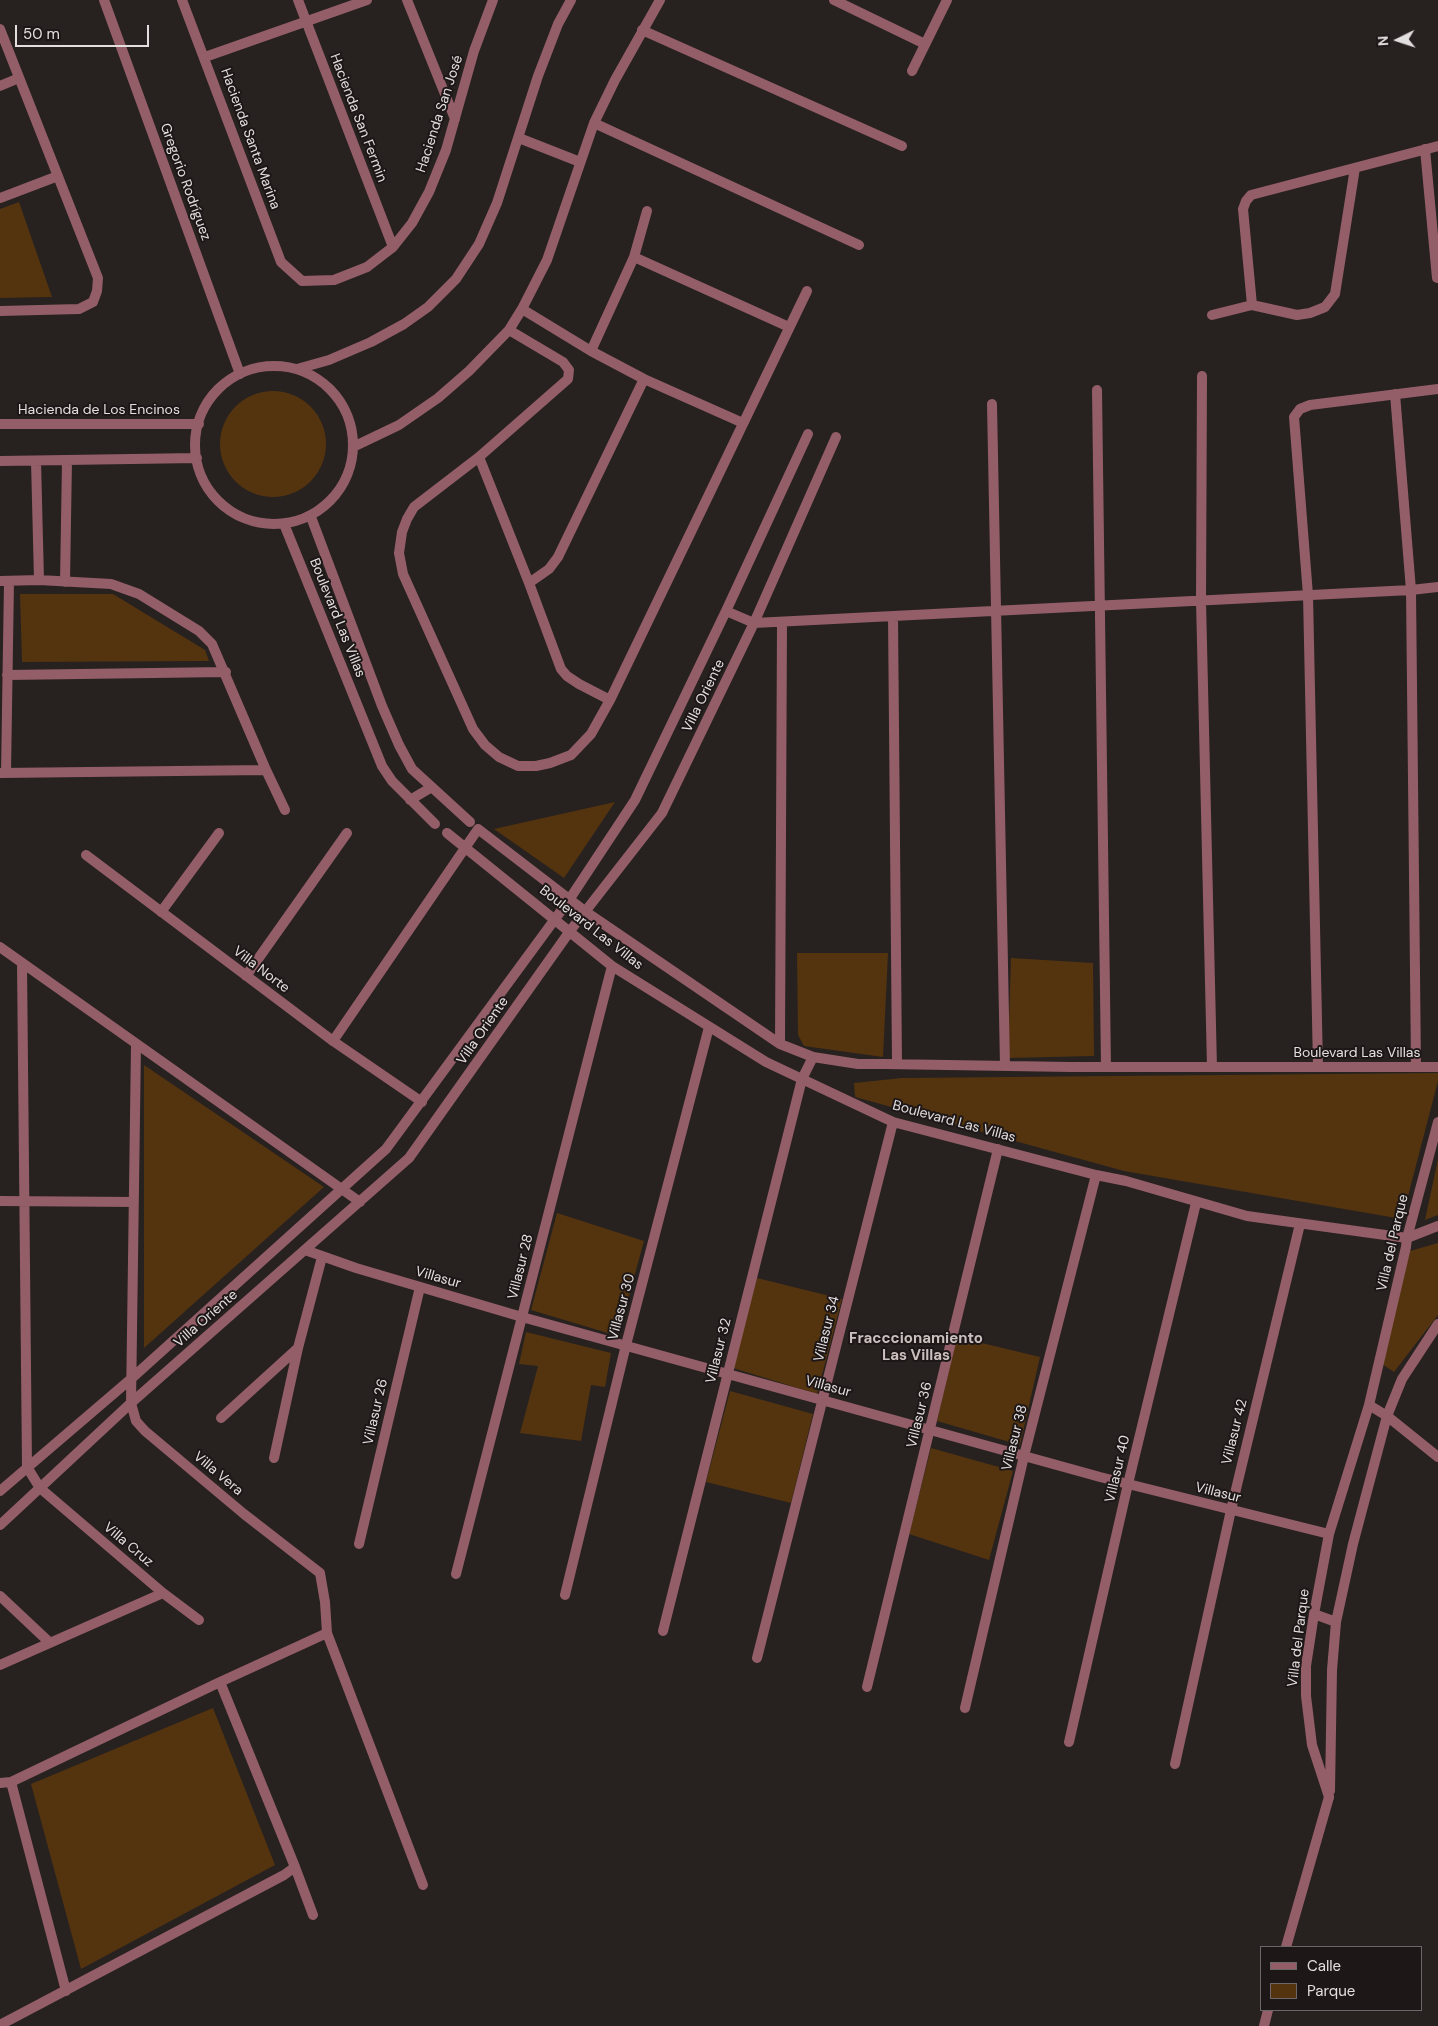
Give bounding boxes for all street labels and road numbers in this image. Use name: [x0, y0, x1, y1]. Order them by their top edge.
street label: Hacienda San Fermin: [326, 51, 390, 185]
street label: Hacienda San José: [413, 53, 467, 175]
street label: Hacienda Santa Marina: [217, 66, 283, 212]
street label: Gregorio Rodríguez: [156, 121, 214, 243]
street label: Hacienda de Los Encinos: [18, 402, 180, 418]
street label: Boulevard Las Villas: [305, 556, 369, 680]
street label: Villa Oriente: [679, 657, 729, 735]
street label: Boulevard Las Villas: [536, 882, 646, 974]
street label: Villa Norte: [229, 943, 293, 997]
street label: Villa Oriente: [453, 994, 513, 1068]
street label: Boulevard Las Villas: [1294, 1045, 1420, 1061]
street label: Boulevard Las Villas: [890, 1097, 1018, 1147]
street label: Villa del Parque: [1374, 1193, 1412, 1293]
street label: Villasur 28: [505, 1233, 537, 1301]
street label: Villasur: [413, 1263, 463, 1293]
street label: Villasur 30: [605, 1272, 639, 1342]
street label: Villa Oriente: [171, 1287, 241, 1351]
street label: Villasur 34: [811, 1294, 843, 1364]
street label: Villasur 32: [703, 1317, 735, 1385]
street label: Villasur: [803, 1373, 853, 1401]
street label: Villasur 26: [360, 1377, 392, 1447]
street label: Villasur 36: [904, 1380, 936, 1450]
street label: Villasur 42: [1219, 1397, 1251, 1467]
street label: Villasur 38: [999, 1403, 1031, 1473]
street label: Villasur 40: [1102, 1434, 1134, 1504]
street label: Villa Vera: [190, 1448, 246, 1500]
street label: Villasur: [1193, 1479, 1243, 1507]
street label: Villa Cruz: [100, 1519, 156, 1571]
street label: Villa del Parque: [1285, 1588, 1313, 1688]

